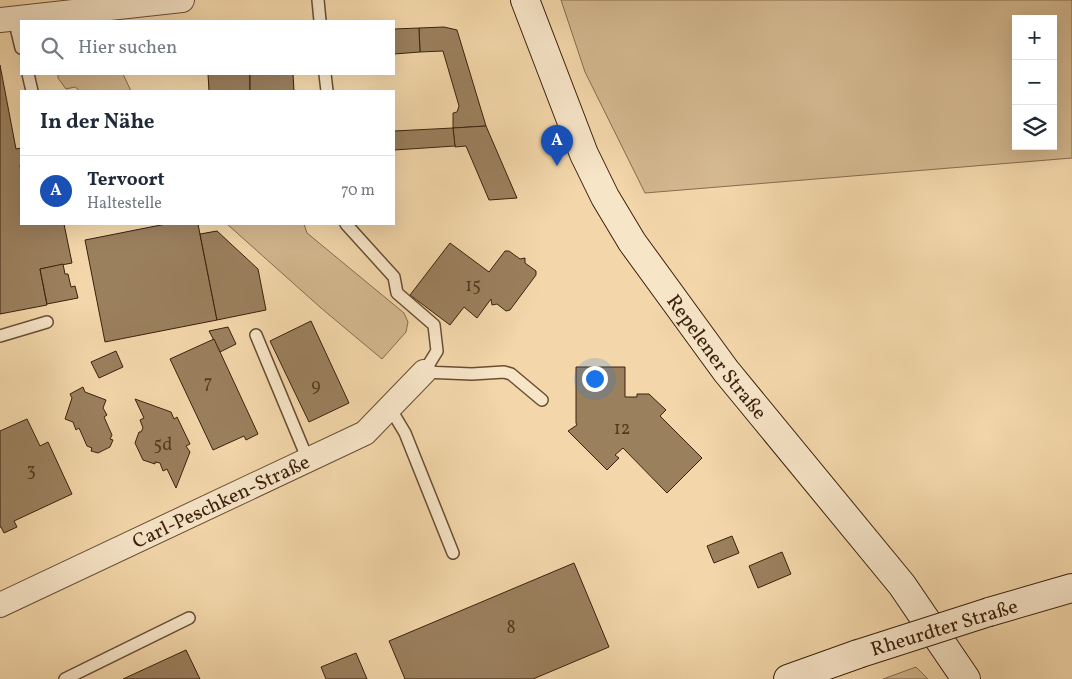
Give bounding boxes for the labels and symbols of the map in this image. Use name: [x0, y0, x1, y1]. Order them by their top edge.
pin: A: [541, 125, 573, 166]
house number: 15: [465, 274, 481, 299]
street label: Repelener Straße: [659, 289, 772, 426]
your location: [582, 366, 608, 392]
house number: 7: [204, 371, 212, 396]
house number: 9: [311, 374, 321, 399]
house number: 12: [614, 417, 630, 442]
house number: 5d: [154, 433, 172, 458]
street label: Carl-Peschken-Straße: [128, 449, 315, 557]
house number: 3: [26, 459, 36, 484]
street label: Rheurdter Straße: [868, 593, 1022, 665]
house number: 8: [506, 616, 516, 641]

